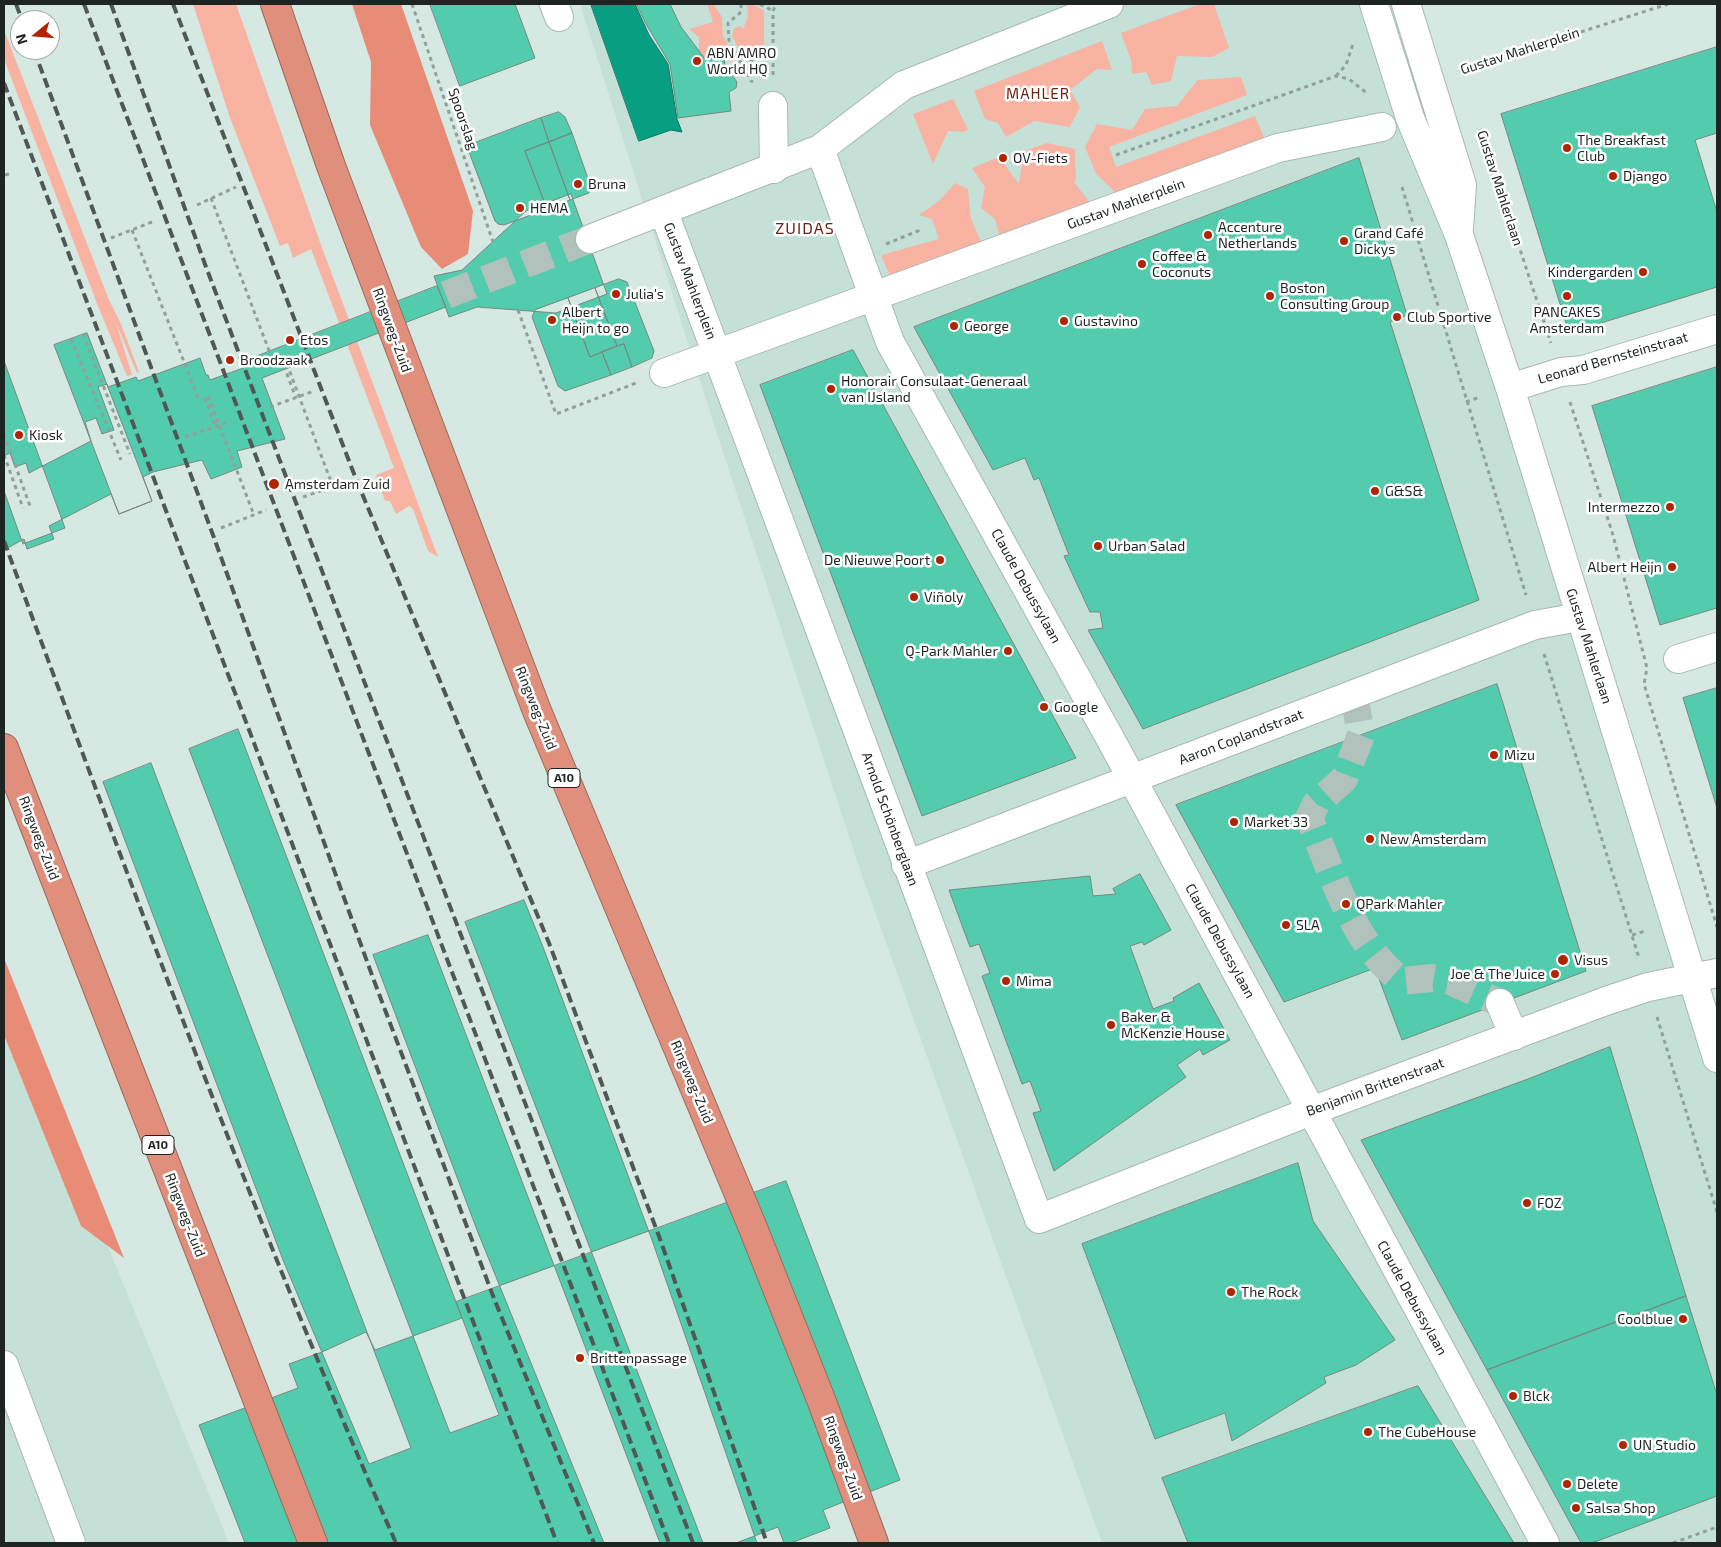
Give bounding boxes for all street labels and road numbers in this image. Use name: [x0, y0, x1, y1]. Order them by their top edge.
street label: Gustav Mahlerplein: [1458, 24, 1582, 78]
street label: Spoorslag: [445, 86, 481, 152]
street label: Gustav Mahlerlaan: [1473, 128, 1527, 248]
street label: Gustav Mahlerplein: [1065, 175, 1187, 233]
street label: Gustav Mahlerplein: [660, 220, 720, 342]
street label: Ringweg-Zuid: [369, 286, 415, 374]
street label: Leonard Bernsteinstraat: [1536, 329, 1690, 387]
street label: Claude Debussylaan: [988, 526, 1064, 646]
street label: Gustav Mahlerlaan: [1562, 586, 1616, 706]
street label: Ringweg-Zuid: [512, 664, 560, 752]
street label: Aaron Coplandstraat: [1176, 706, 1306, 768]
street label: Arnold Schönberglaan: [858, 750, 922, 888]
road number: A10: [548, 768, 580, 788]
street label: Ringweg-Zuid: [15, 794, 63, 882]
street label: Claude Debussylaan: [1182, 881, 1258, 1001]
street label: Ringweg-Zuid: [667, 1038, 717, 1126]
street label: Benjamin Brittenstraat: [1304, 1054, 1446, 1120]
road number: A10: [142, 1136, 174, 1154]
street label: Ringweg-Zuid: [161, 1171, 209, 1259]
street label: Claude Debussylaan: [1374, 1238, 1450, 1358]
street label: Ringweg-Zuid: [820, 1414, 866, 1502]

